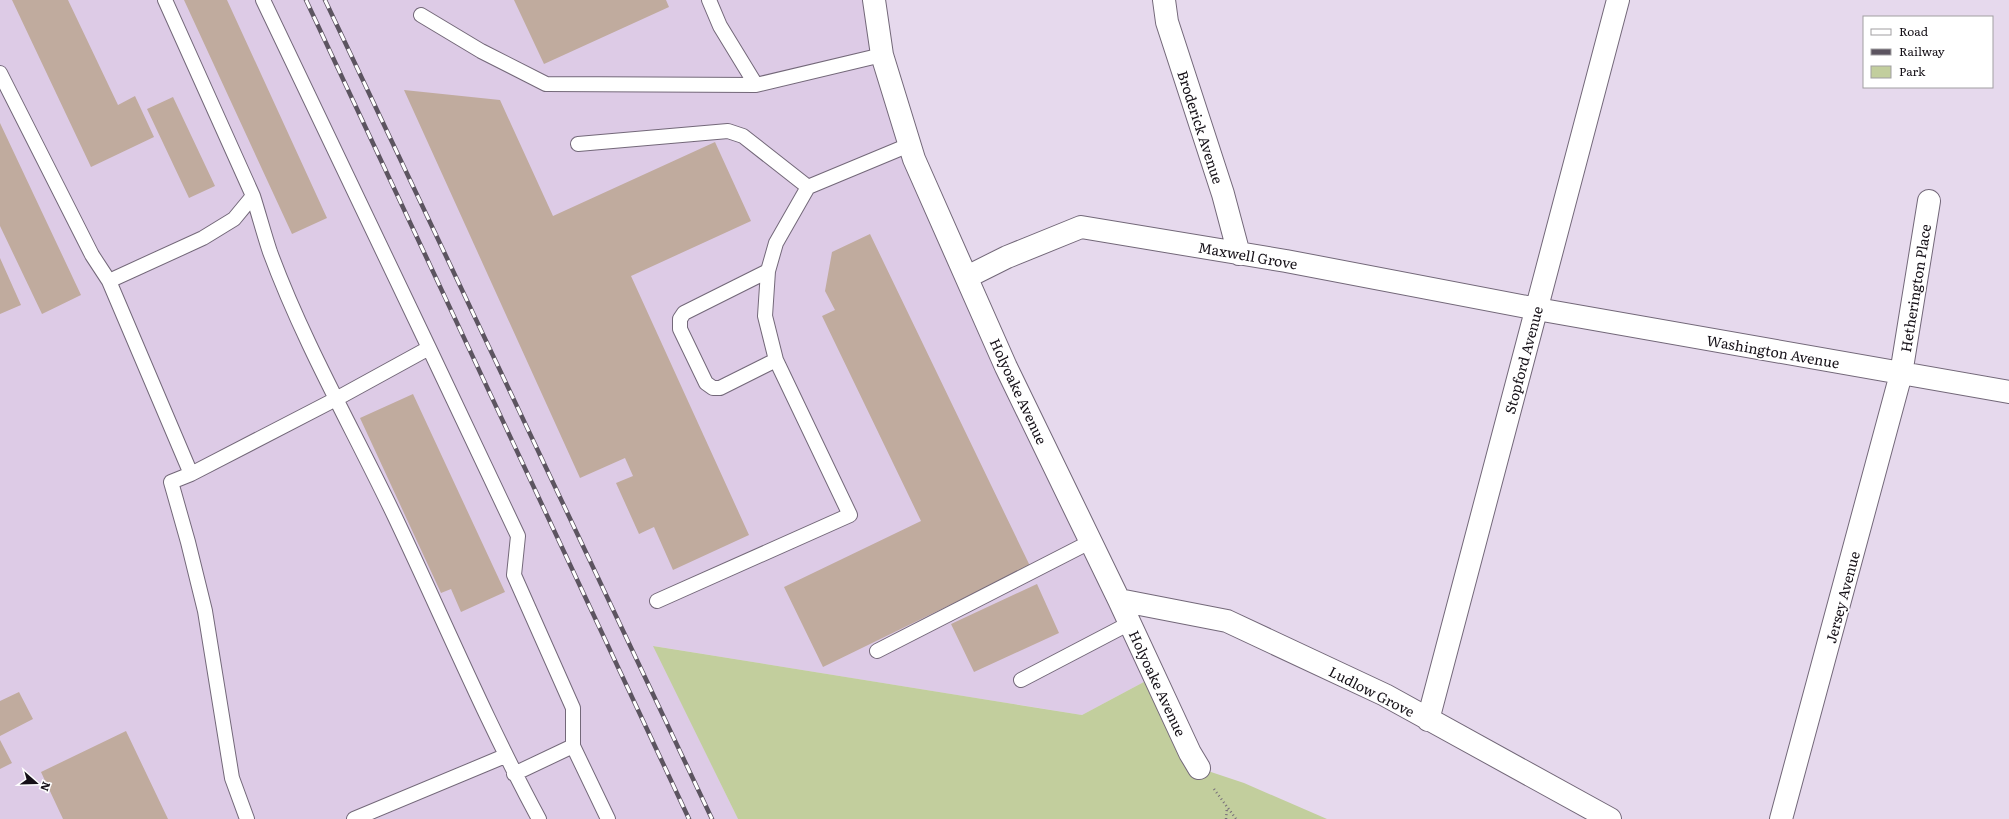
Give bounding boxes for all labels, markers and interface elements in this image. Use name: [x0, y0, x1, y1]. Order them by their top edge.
legend: [1863, 16, 1993, 88]
text: Road: [1899, 22, 1929, 40]
text: Railway: [1899, 42, 1945, 60]
text: Park: [1899, 62, 1926, 80]
street label: Broderick Avenue: [1173, 68, 1229, 186]
street label: Hetherington Place: [1895, 222, 1935, 354]
street label: Maxwell Grove: [1197, 236, 1299, 274]
street label: Stopford Avenue: [1499, 304, 1547, 416]
street label: Washington Avenue: [1705, 329, 1841, 373]
street label: Holyoake Avenue: [986, 335, 1052, 447]
street label: Jersey Avenue: [1820, 549, 1864, 645]
street label: Holyoake Avenue: [1125, 627, 1191, 739]
street label: Ludlow Grove: [1326, 661, 1418, 721]
north arrow: [16, 763, 56, 803]
text: N: [37, 780, 55, 794]

